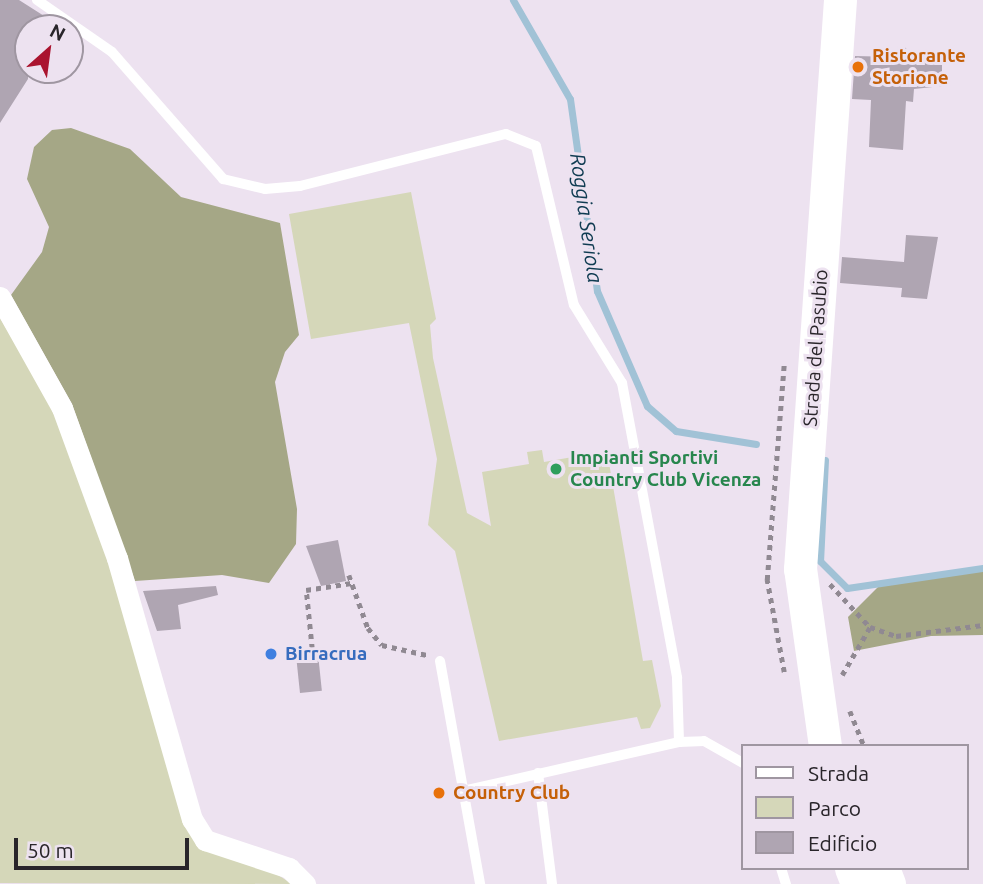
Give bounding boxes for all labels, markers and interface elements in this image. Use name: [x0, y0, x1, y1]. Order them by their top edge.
north arrow: [14, 14, 84, 84]
text: N: [46, 19, 69, 45]
place label: Ristorante Storione: [872, 45, 966, 89]
marker: Ristorante Storione: [850, 59, 866, 75]
water label: Roggia Seriola: [565, 151, 609, 285]
street label: Strada del Pasubio: [799, 269, 833, 427]
place label: Impianti Sportivi Country Club Vicenza: [570, 447, 761, 491]
marker: Impianti Sportivi Country Club Vicenza: [548, 461, 564, 477]
place label: Birracrua: [285, 643, 367, 665]
marker: Birracrua: [263, 646, 279, 662]
legend: [741, 744, 969, 870]
text: Strada: [808, 761, 869, 785]
place label: Country Club: [453, 782, 570, 804]
marker: Country Club: [431, 785, 447, 801]
text: Parco: [808, 796, 861, 820]
scale bar: [18, 824, 192, 868]
text: Edificio: [808, 831, 877, 855]
text: 50 m: [27, 838, 74, 862]

